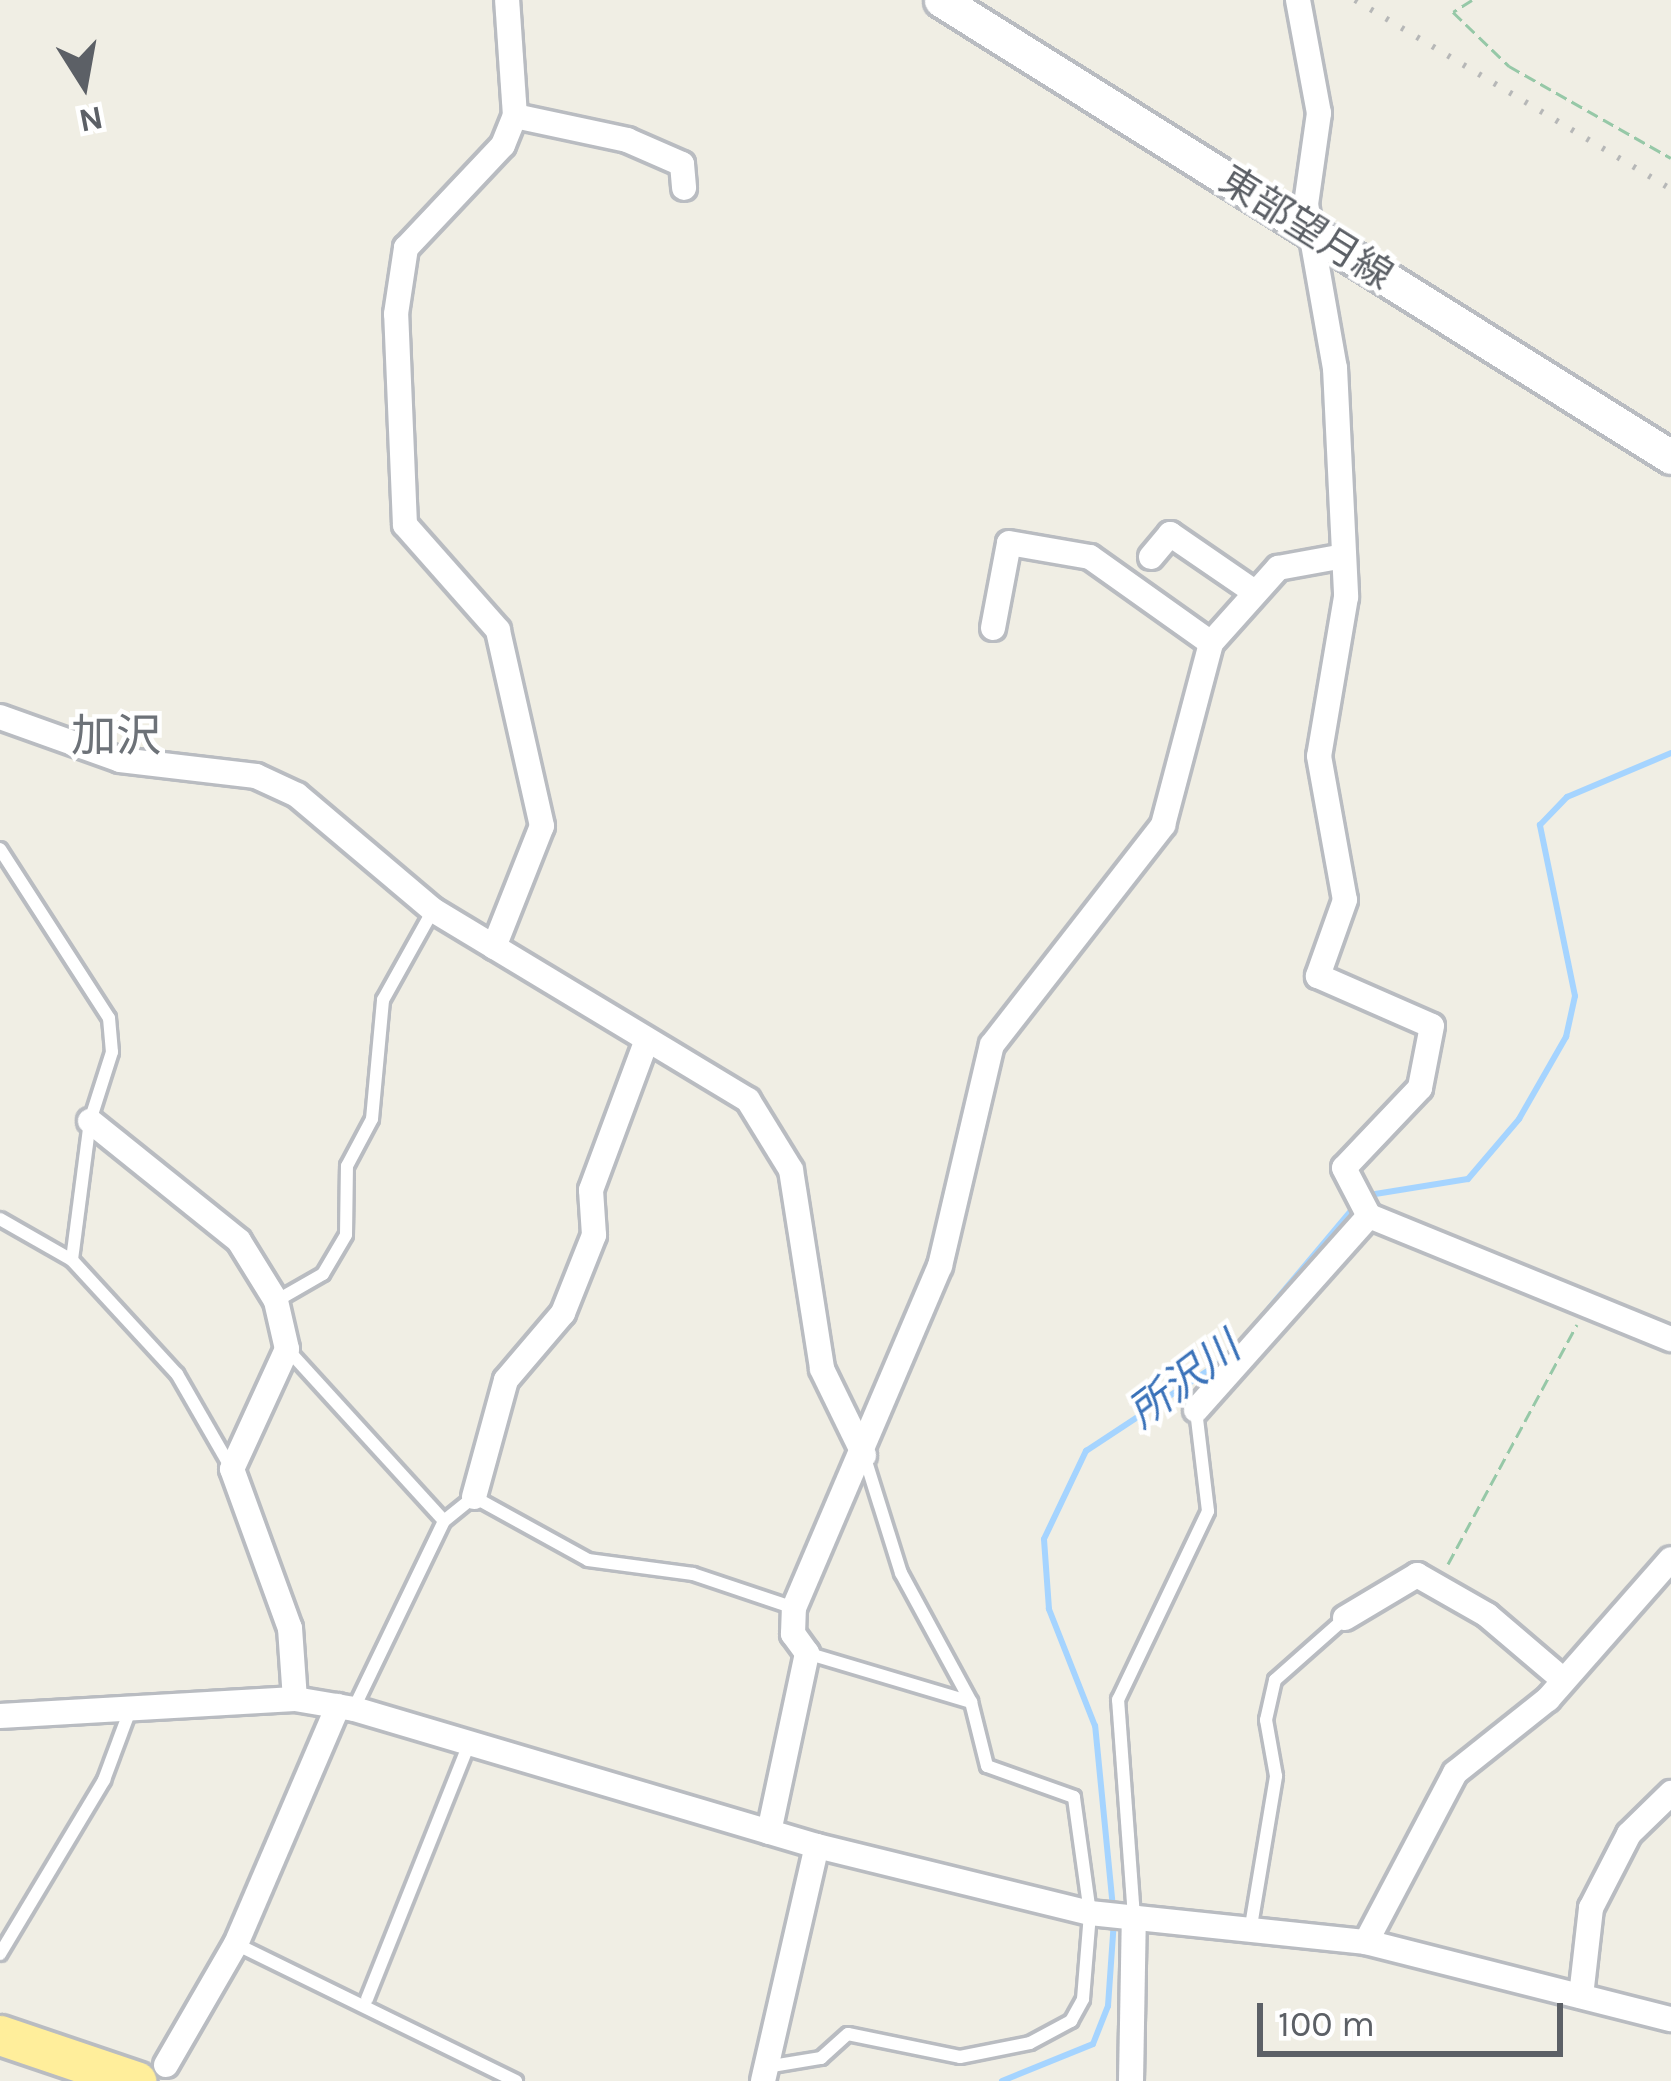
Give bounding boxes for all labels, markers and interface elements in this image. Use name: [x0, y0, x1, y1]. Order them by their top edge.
north arrow: [24, 24, 144, 144]
text: N: [76, 98, 106, 140]
street label: 東部望月線: [1211, 156, 1401, 300]
district label: 加沢: [71, 710, 161, 764]
water label: 所沢川: [1119, 1322, 1249, 1438]
scale bar: [1263, 1979, 1569, 2053]
text: 100 m: [1278, 2003, 1375, 2045]

